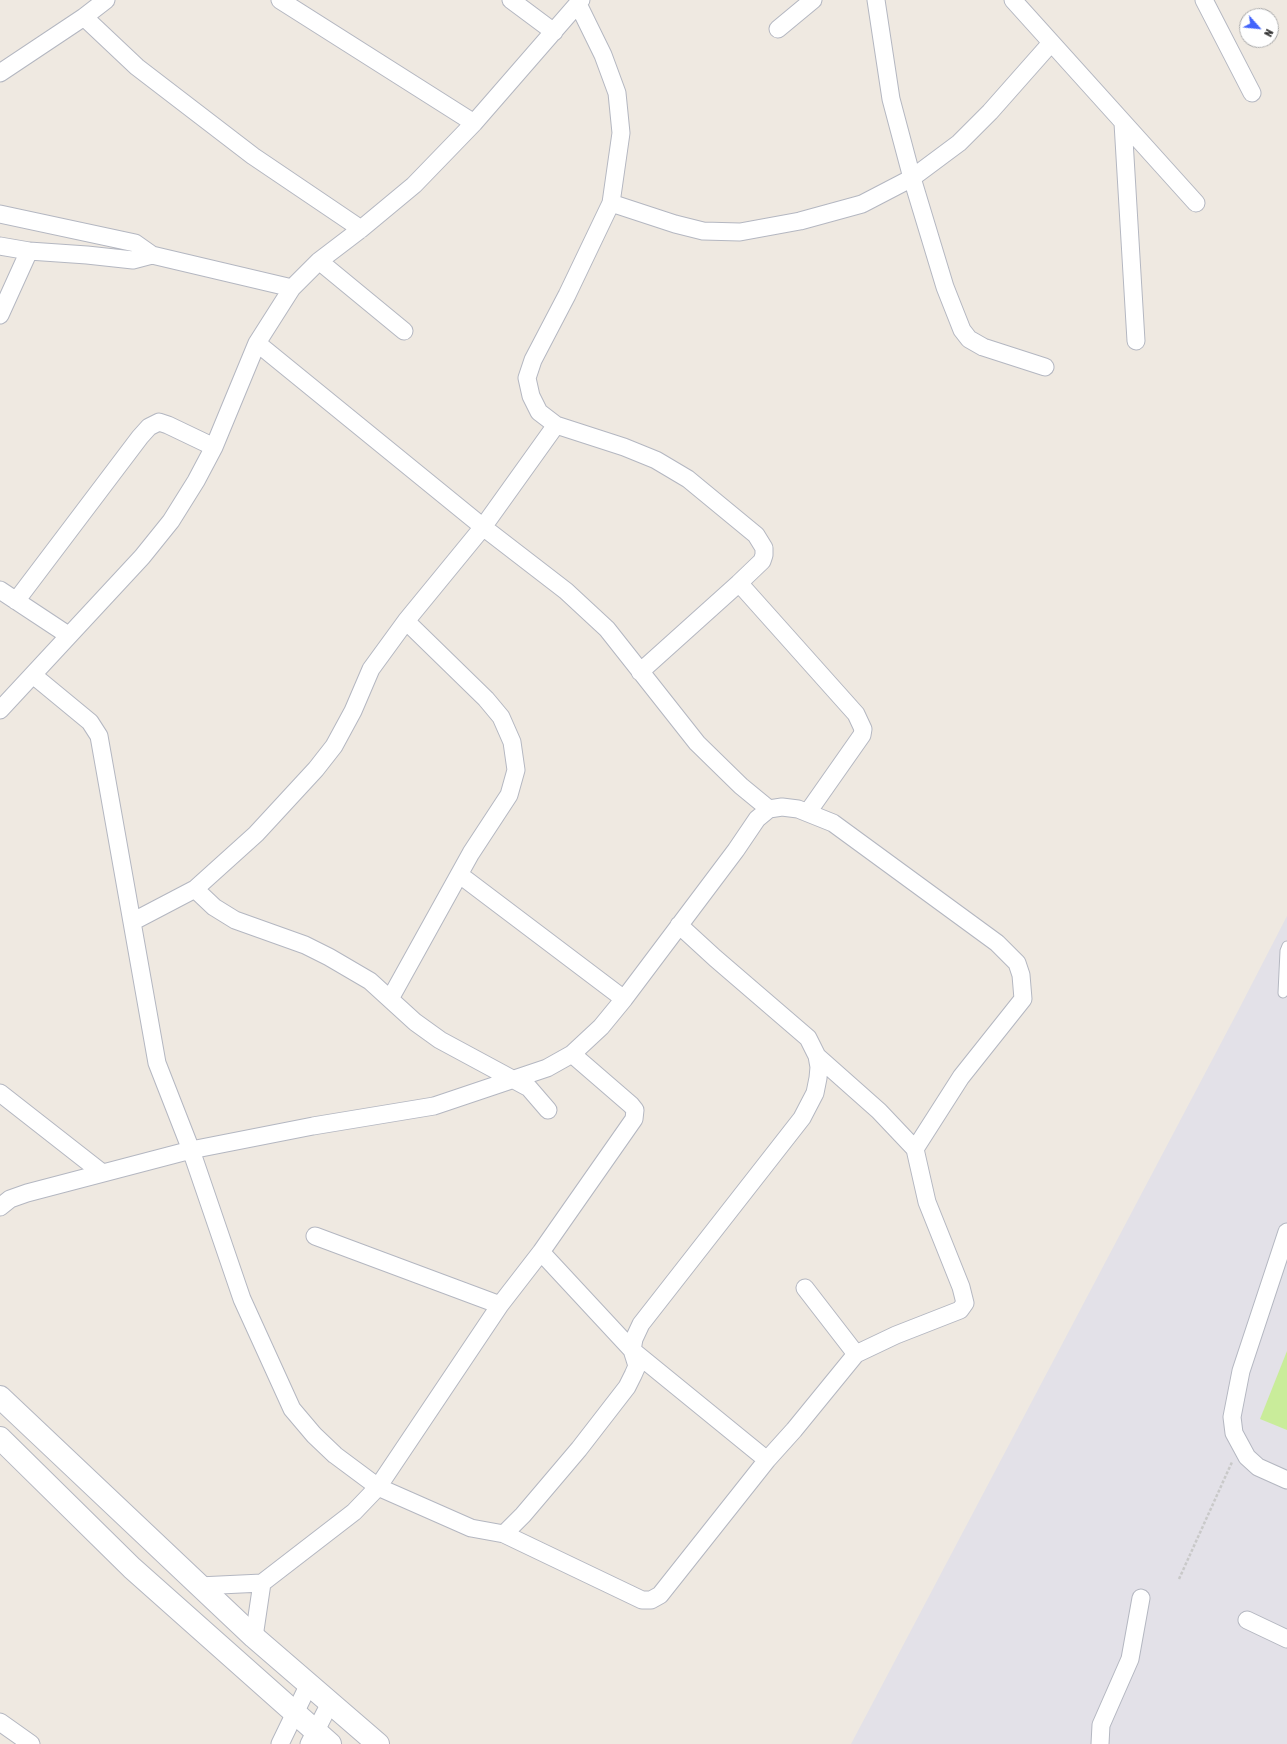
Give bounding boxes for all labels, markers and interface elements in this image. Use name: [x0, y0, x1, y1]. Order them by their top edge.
north arrow: [1239, 8, 1279, 48]
text: N: [1262, 27, 1276, 39]

